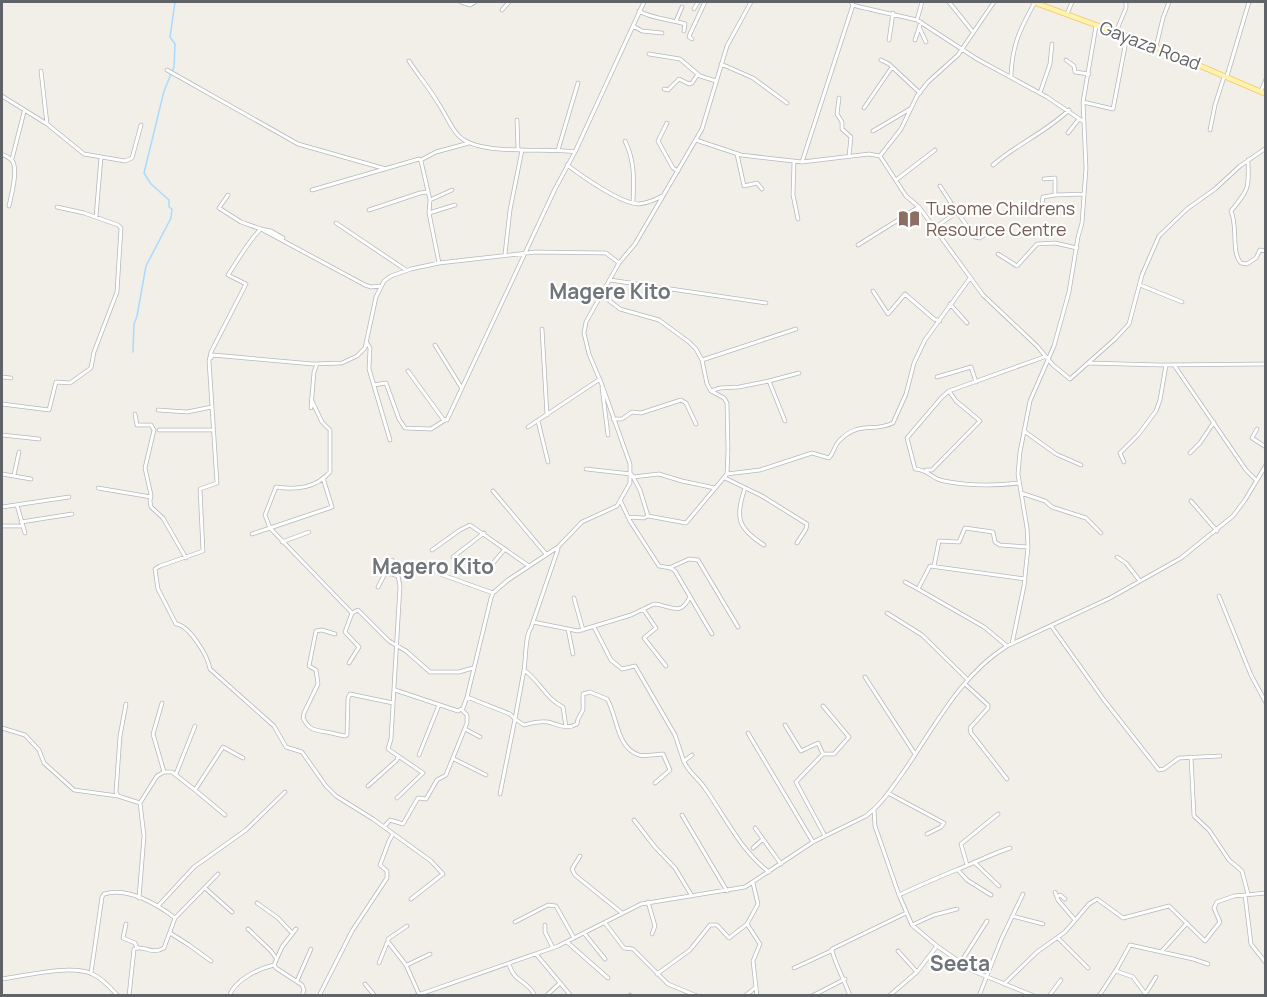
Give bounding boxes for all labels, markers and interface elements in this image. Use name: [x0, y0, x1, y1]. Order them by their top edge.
street label: Gayaza Road: [1096, 15, 1204, 75]
place label: Tusome Childrens Resource Centre: [926, 196, 1075, 241]
library icon: Tusome Childrens Resource Centre: [897, 207, 921, 231]
district label: Magere Kito: [549, 277, 671, 305]
district label: Magero Kito: [372, 552, 494, 580]
district label: Seeta: [930, 949, 990, 977]

